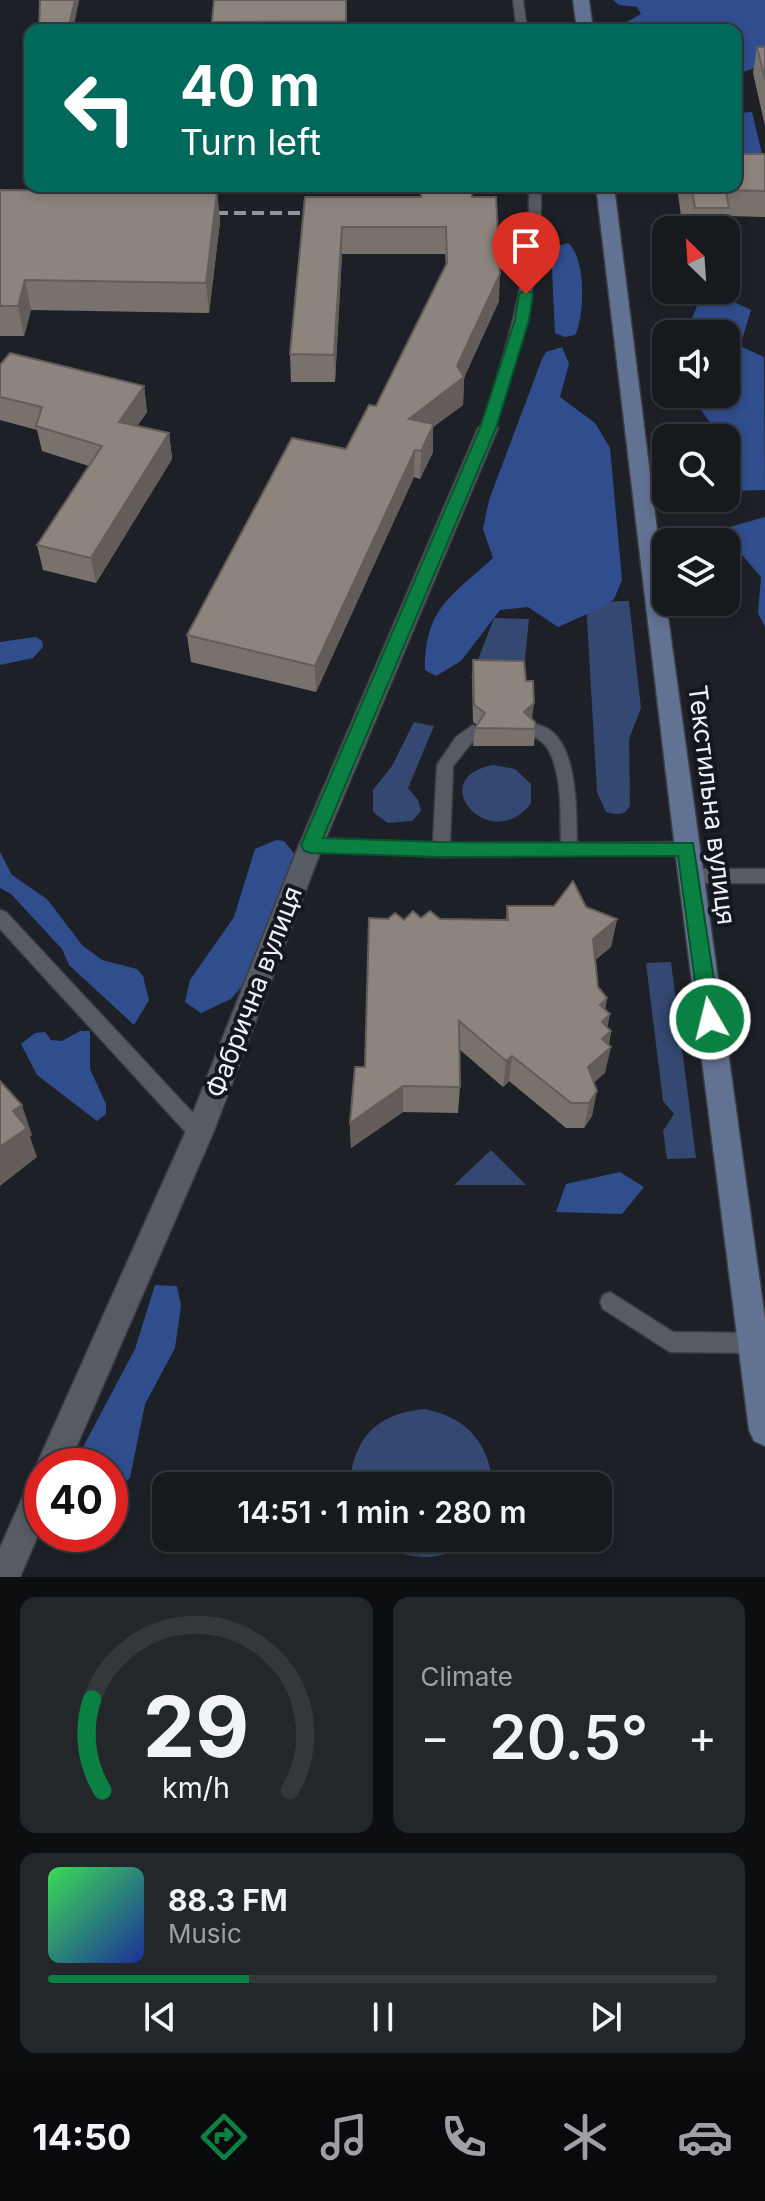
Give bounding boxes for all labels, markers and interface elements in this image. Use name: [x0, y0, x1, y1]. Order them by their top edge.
text: 40 m: [180, 52, 320, 120]
icon: left: [48, 56, 152, 160]
text: Turn left: [180, 120, 321, 164]
pin: [492, 212, 560, 294]
north arrow: [652, 216, 740, 304]
map controls: [652, 216, 740, 616]
icon: arrive: [504, 224, 548, 268]
button: sound: [652, 320, 740, 408]
button: search: [652, 424, 740, 512]
button: layers: [652, 528, 740, 616]
street label: Текстильна вулиця: [682, 683, 743, 927]
street label: Фабрична вулиця: [199, 882, 308, 1102]
position arrow: [668, 977, 752, 1061]
speed limit sign: 40: [24, 1448, 128, 1552]
text: 14:51 · 1 min · 280 m: [238, 1494, 526, 1530]
text: Climate: [421, 1661, 513, 1692]
text: 29: [143, 1676, 249, 1777]
text: 20.5°: [489, 1701, 648, 1773]
text: −: [421, 1710, 450, 1764]
text: +: [688, 1710, 717, 1764]
text: km/h: [162, 1770, 230, 1805]
text: 88.3 FM: [168, 1882, 288, 1918]
text: Music: [168, 1918, 242, 1949]
icon: previous: [138, 1995, 182, 2039]
icon: pause: [361, 1995, 405, 2039]
icon: next: [584, 1995, 628, 2039]
icon: directions: [196, 2109, 252, 2165]
icon: music: [316, 2109, 372, 2165]
icon: phone: [436, 2109, 492, 2165]
icon: climate: [557, 2109, 613, 2165]
icon: car: [677, 2109, 733, 2165]
text: 14:50: [32, 2115, 131, 2159]

